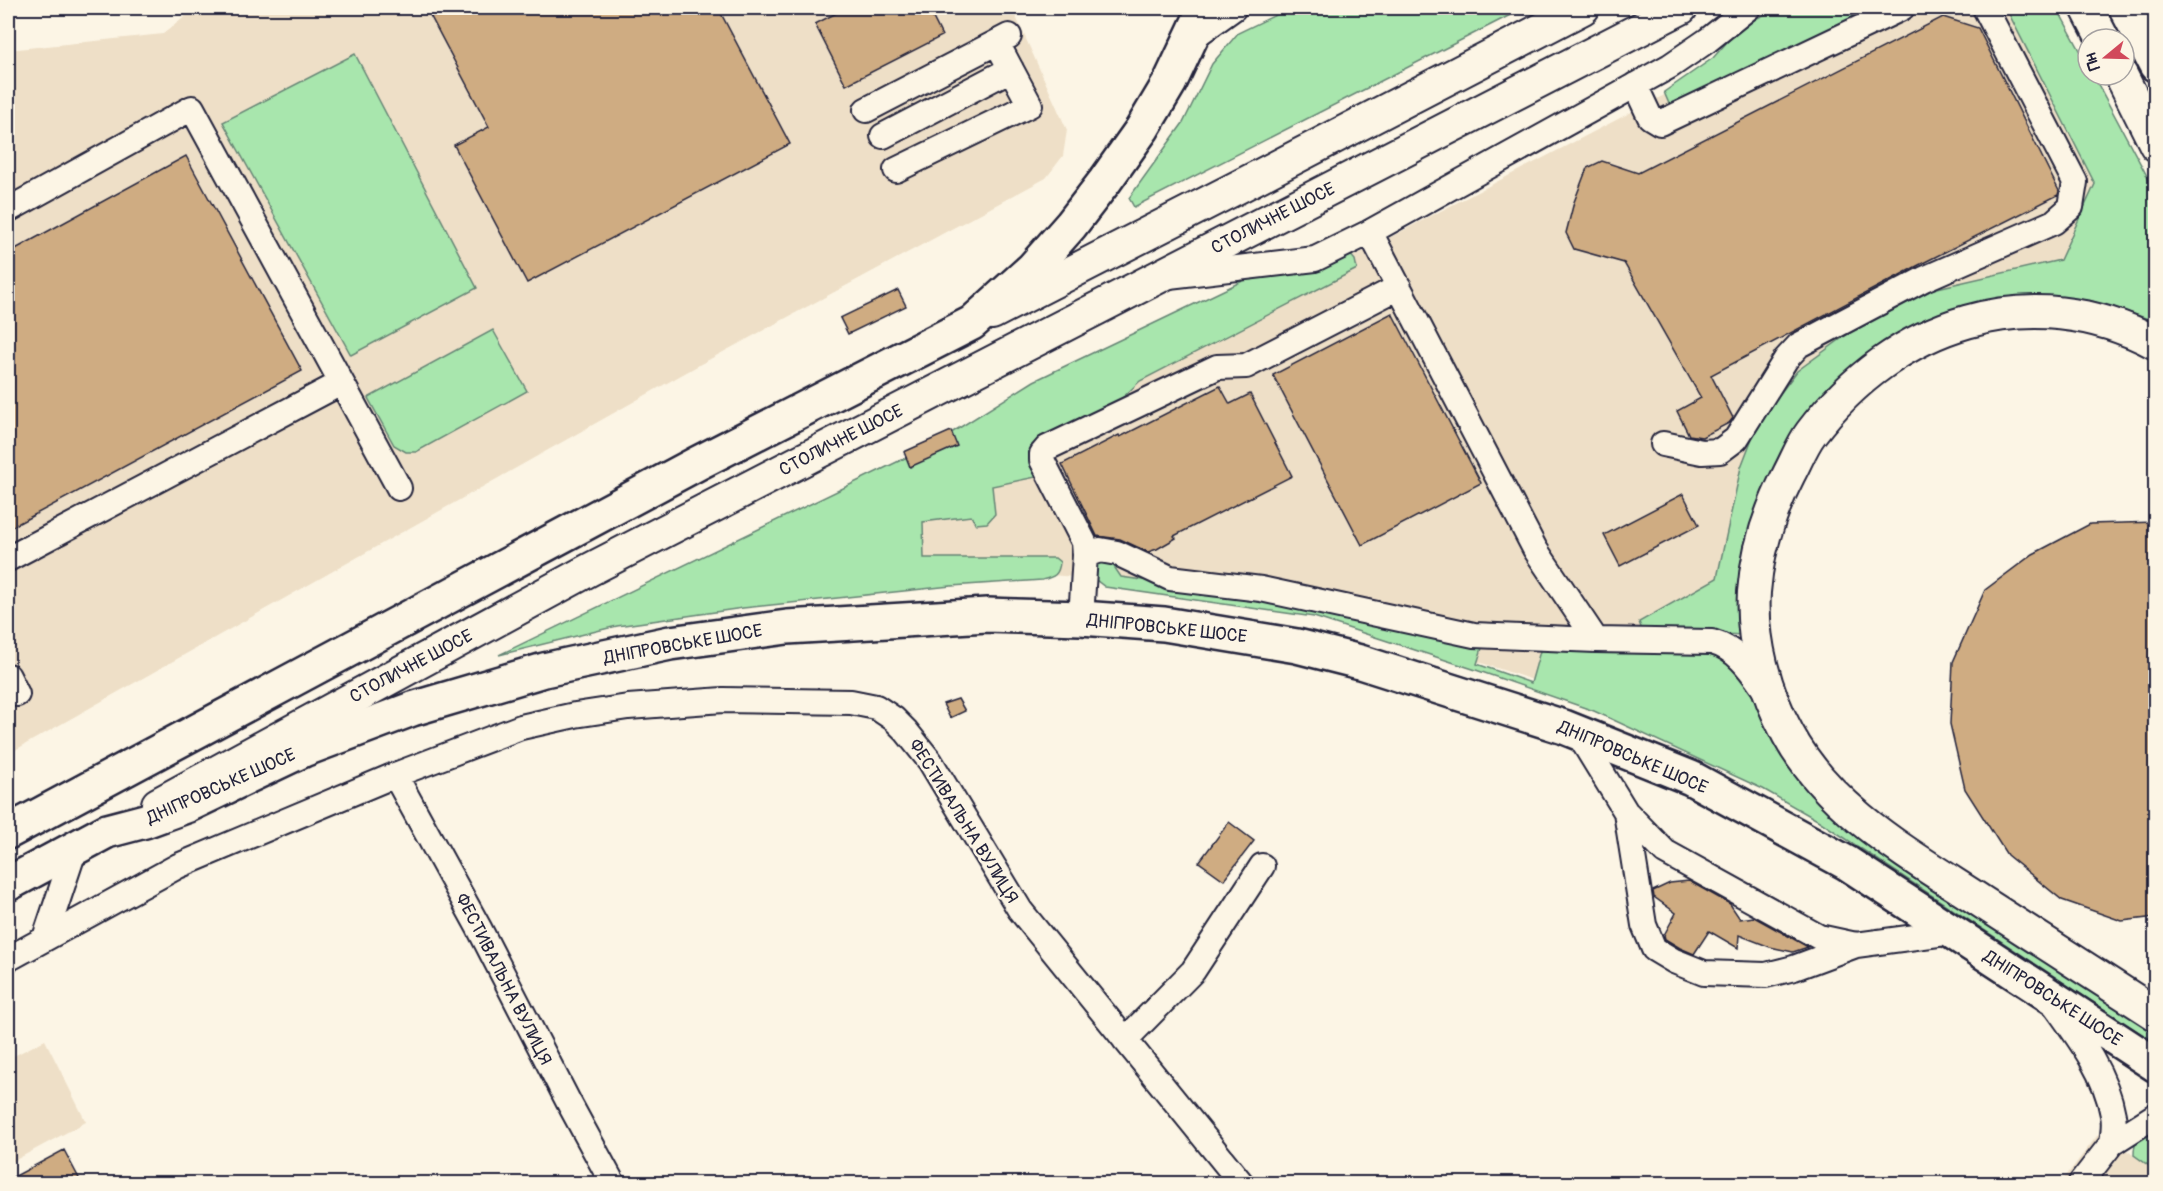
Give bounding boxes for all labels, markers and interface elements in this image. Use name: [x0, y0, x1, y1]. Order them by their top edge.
north arrow: [2076, 27, 2136, 87]
text: Пн: [2080, 50, 2105, 73]
street label: СТОЛИЧНЕ ШОСЕ: [1207, 177, 1339, 260]
street label: СТОЛИЧНЕ ШОСЕ: [775, 399, 907, 482]
street label: ДНІПРОВСЬКЕ ШОСЕ: [1085, 609, 1248, 648]
street label: ДНІПРОВСЬКЕ ШОСЕ: [601, 619, 764, 670]
street label: СТОЛИЧНЕ ШОСЕ: [346, 624, 477, 709]
street label: ДНІПРОВСЬКЕ ШОСЕ: [1553, 715, 1711, 799]
street label: ФЕСТИВАЛЬНА ВУЛИЦЯ: [904, 735, 1024, 908]
street label: ДНІПРОВСЬКЕ ШОСЕ: [142, 743, 299, 830]
street label: ФЕСТИВАЛЬНА ВУЛИЦЯ: [450, 890, 557, 1069]
street label: ДНІПРОВСЬКЕ ШОСЕ: [1978, 944, 2126, 1052]

